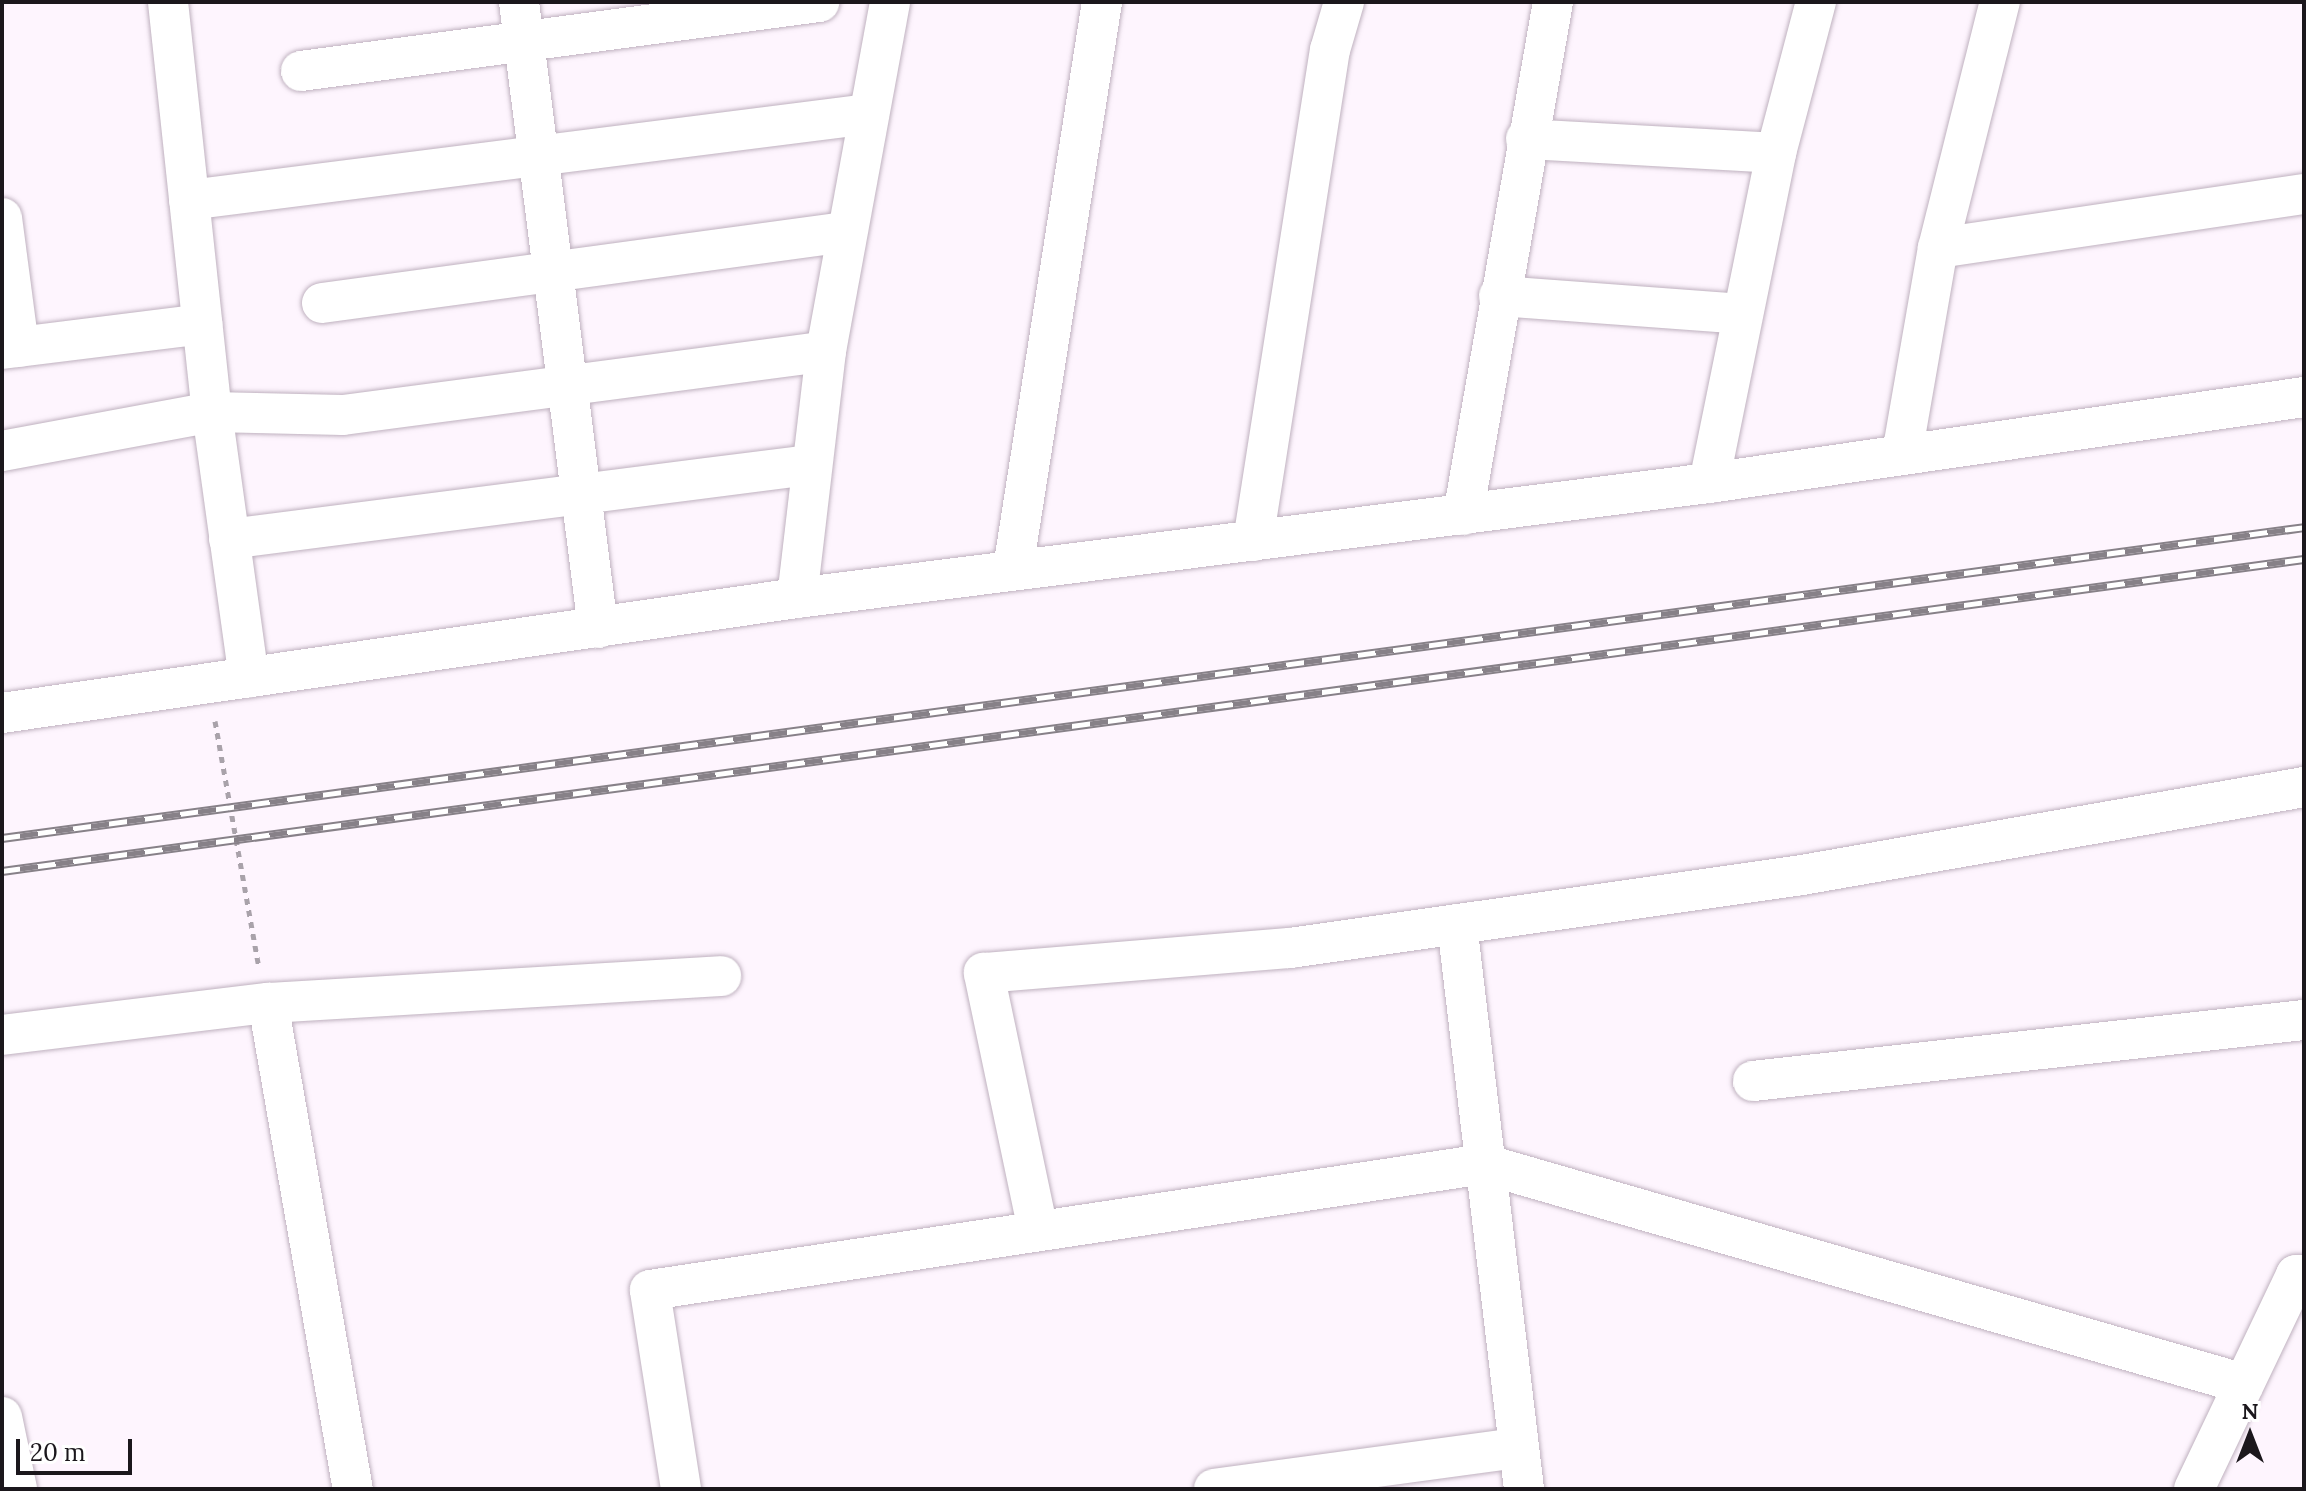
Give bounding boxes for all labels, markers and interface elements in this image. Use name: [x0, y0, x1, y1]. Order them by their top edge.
north arrow: [2210, 1395, 2290, 1475]
text: N: [2241, 1397, 2259, 1425]
scale bar: [20, 1423, 136, 1473]
text: 20 m: [30, 1437, 86, 1468]

